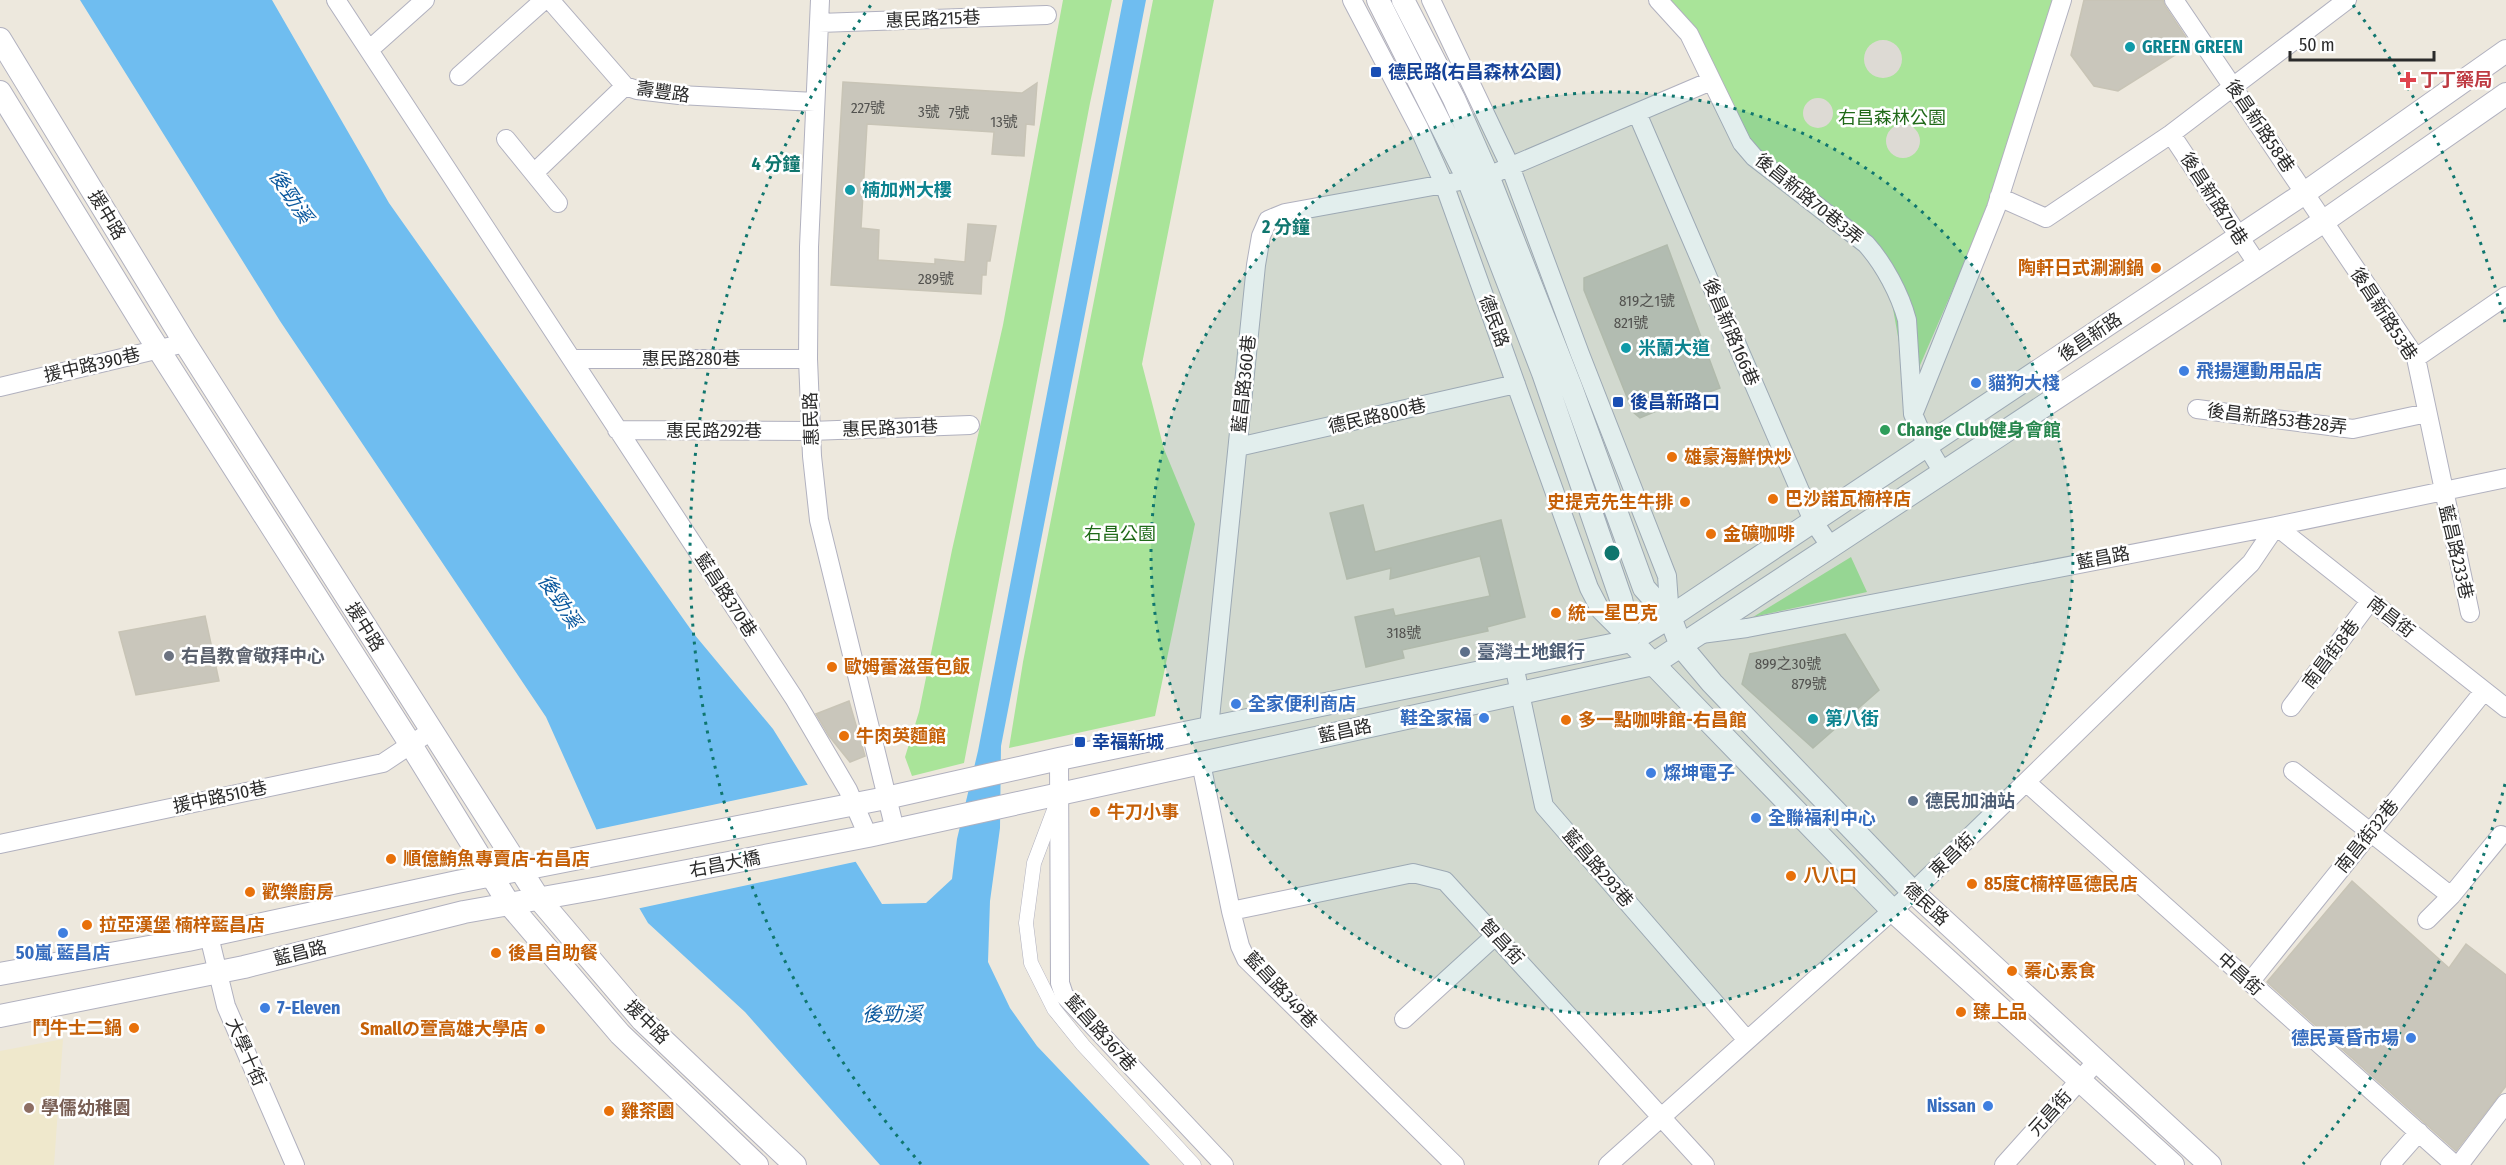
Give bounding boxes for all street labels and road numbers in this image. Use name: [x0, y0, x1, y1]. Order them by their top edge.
street label: 惠民路215巷: [885, 6, 981, 32]
street label: 後昌新路58巷: [2221, 75, 2299, 177]
street label: 壽豐路: [635, 77, 691, 107]
street label: 後昌新路70巷: [2176, 148, 2252, 250]
street label: 後昌新路70巷3弄: [1751, 149, 1867, 249]
street label: 援中路: [84, 186, 130, 244]
street label: 後昌新路53巷: [2346, 263, 2422, 365]
street label: 後昌新路166巷: [1698, 275, 1764, 389]
street label: 德民路: [1474, 292, 1514, 350]
street label: 後昌新路: [2054, 308, 2126, 366]
street label: 藍昌路360巷: [1228, 334, 1260, 434]
street label: 援中路390巷: [42, 343, 142, 387]
street label: 惠民路280巷: [642, 348, 740, 370]
street label: 惠民路: [799, 392, 823, 446]
street label: 德民路800巷: [1326, 394, 1428, 438]
street label: 後昌新路53巷28弄: [2206, 399, 2348, 439]
street label: 惠民路301巷: [842, 415, 938, 441]
street label: 惠民路292巷: [666, 420, 762, 442]
street label: 藍昌路233巷: [2434, 503, 2478, 601]
street label: 藍昌路: [2074, 542, 2132, 574]
street label: 藍昌路370巷: [690, 549, 762, 641]
street label: 南昌街: [2363, 592, 2419, 642]
street label: 援中路: [341, 598, 389, 656]
street label: 南昌街8巷: [2298, 615, 2364, 693]
street label: 藍昌路: [1316, 715, 1374, 747]
street label: 援中路510巷: [171, 776, 269, 818]
street label: 南昌街32巷: [2331, 795, 2403, 877]
street label: 藍昌路293巷: [1558, 824, 1638, 912]
street label: 東昌街: [1925, 828, 1979, 882]
street label: 右昌大橋: [688, 846, 762, 882]
street label: 德民路: [1899, 878, 1953, 930]
street label: 智昌街: [1476, 915, 1528, 969]
street label: 藍昌路: [271, 936, 329, 970]
street label: 藍昌路349巷: [1240, 947, 1322, 1033]
street label: 中昌街: [2213, 948, 2267, 1000]
street label: 藍昌路367巷: [1061, 990, 1141, 1076]
street label: 援中路: [620, 995, 674, 1049]
street label: 大學十街: [221, 1015, 271, 1089]
street label: 元昌街: [2024, 1086, 2076, 1140]

